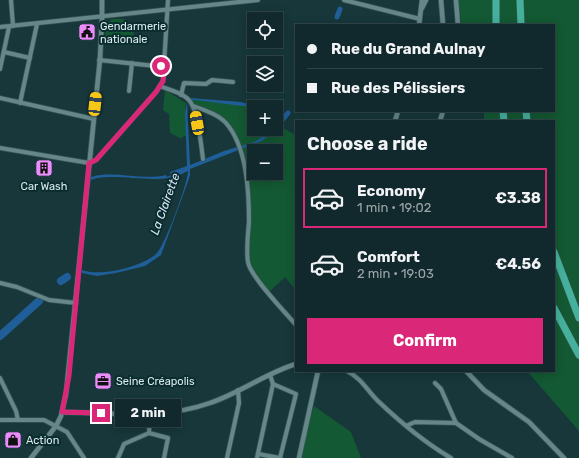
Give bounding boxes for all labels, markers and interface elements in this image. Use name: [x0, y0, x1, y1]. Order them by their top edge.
map controls: [247, 12, 283, 180]
button: locate: [247, 12, 283, 48]
place label: Gendarmerie nationale: [100, 20, 166, 46]
public building icon: Gendarmerie nationale: [77, 22, 97, 42]
text: Rue du Grand Aulnay: [331, 40, 485, 58]
button: layers: [247, 56, 283, 92]
route start: [152, 57, 170, 75]
text: Rue des Pélissiers: [331, 79, 465, 97]
car: [88, 91, 102, 117]
button: +: [247, 100, 283, 136]
car: [189, 110, 205, 136]
text: Choose a ride: [307, 133, 428, 155]
button: −: [247, 144, 283, 180]
building icon: Car Wash: [34, 158, 54, 178]
water label: La Clairette: [147, 171, 183, 237]
place label: Car Wash: [21, 180, 67, 193]
icon: car: [309, 180, 345, 216]
text: Economy: [357, 182, 426, 200]
text: €3.38: [495, 189, 541, 207]
text: 1 min · 19:02: [357, 200, 431, 215]
icon: car: [309, 246, 345, 282]
text: Comfort: [357, 248, 420, 266]
text: €4.56: [495, 255, 541, 273]
text: 2 min · 19:03: [357, 266, 434, 281]
button: Confirm: [307, 318, 543, 364]
office icon: Seine Créapolis: [93, 371, 113, 391]
place label: Seine Créapolis: [116, 375, 195, 388]
callout: 2 min: [115, 399, 181, 427]
route end: [92, 404, 110, 422]
text: 2 min: [130, 405, 166, 420]
shop icon: Action: [3, 430, 23, 450]
place label: Action: [26, 434, 59, 447]

